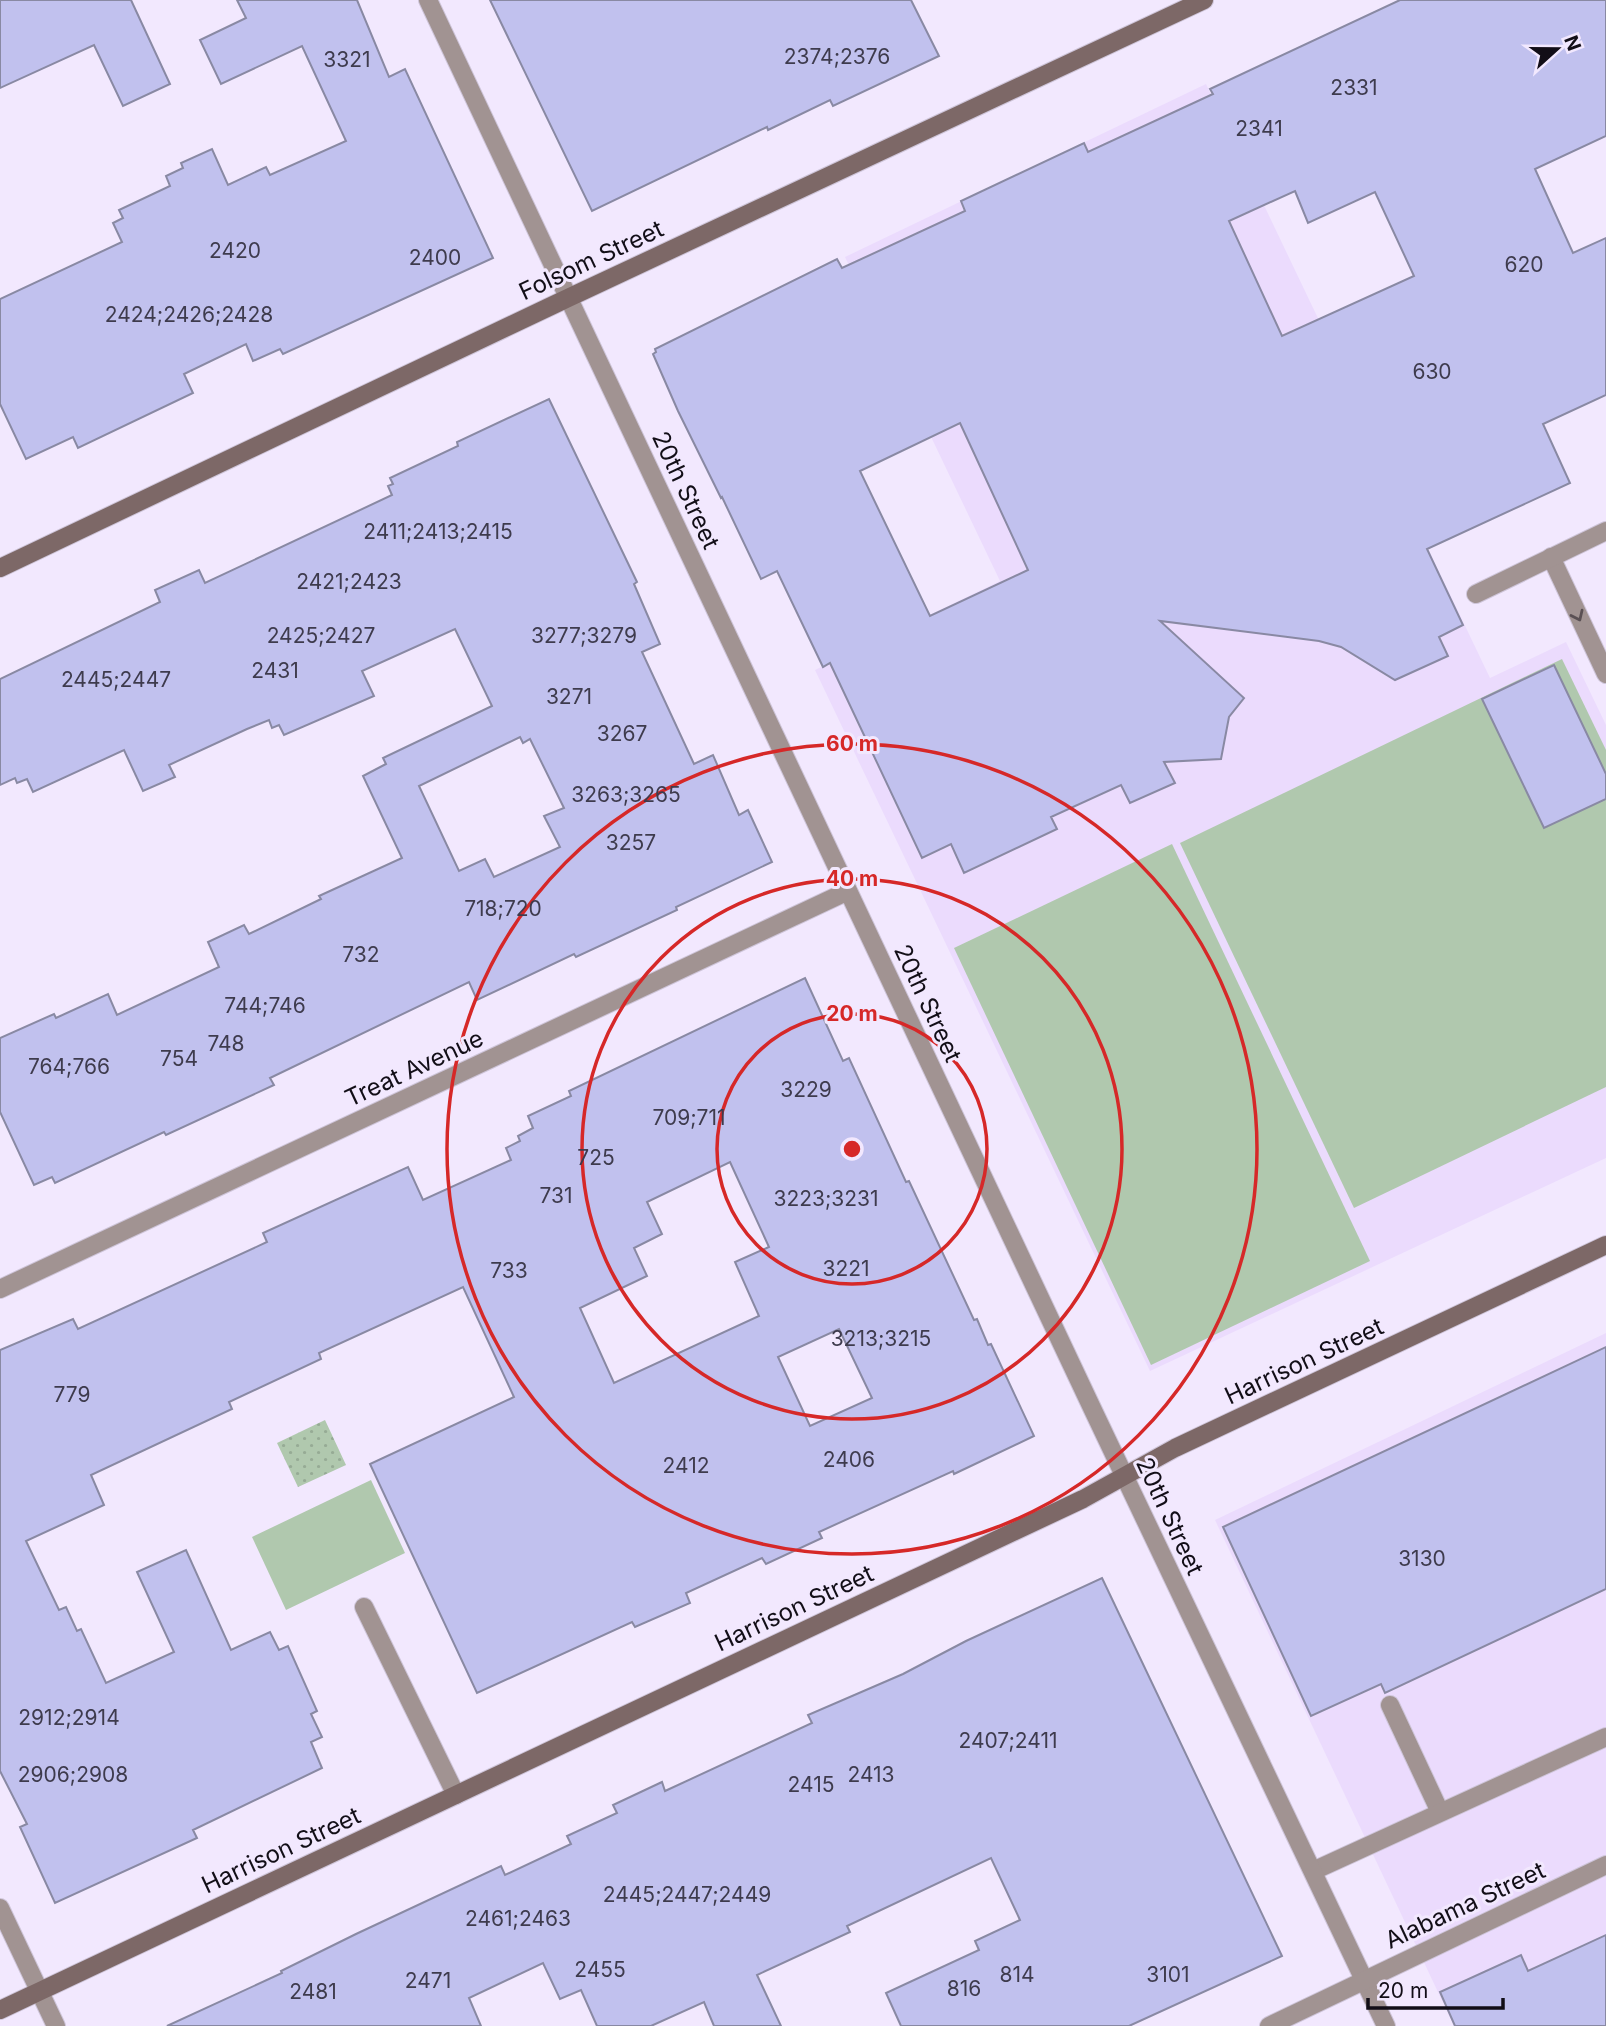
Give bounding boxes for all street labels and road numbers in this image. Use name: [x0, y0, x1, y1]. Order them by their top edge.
street label: Folsom Street: [514, 214, 668, 306]
street label: 20th Street: [646, 426, 726, 554]
street label: 20th Street: [888, 939, 968, 1067]
street label: Treat Avenue: [340, 1023, 488, 1113]
street label: Harrison Street: [1220, 1312, 1388, 1410]
street label: 20th Street: [1130, 1452, 1210, 1580]
street label: Harrison Street: [710, 1559, 878, 1657]
street label: Harrison Street: [197, 1801, 365, 1899]
street label: Alabama Street: [1380, 1855, 1550, 1955]

